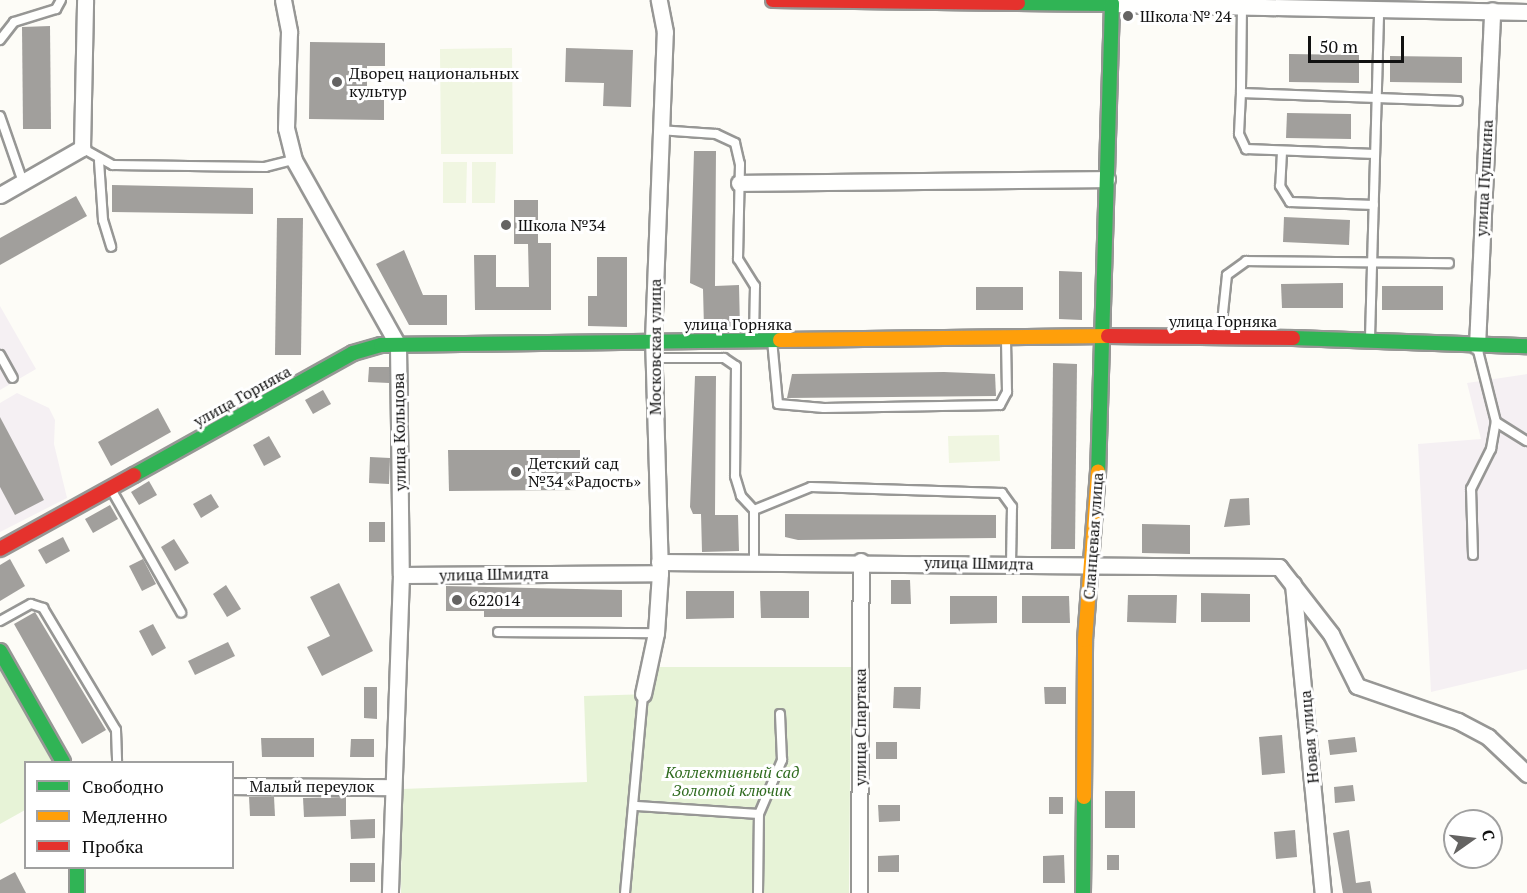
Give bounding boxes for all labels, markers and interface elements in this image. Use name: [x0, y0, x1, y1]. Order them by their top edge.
place label: Школа № 24: [1140, 6, 1231, 26]
marker: Школа № 24: [1121, 9, 1135, 23]
scale bar: [1311, 24, 1407, 62]
text: 50 m: [1319, 34, 1358, 58]
place label: Дворец национальных культур: [349, 63, 519, 101]
marker: Дворец национальных культур: [330, 75, 344, 89]
street label: улица Пушкина: [1471, 119, 1497, 237]
place label: Школа №34: [518, 215, 606, 235]
marker: Школа №34: [499, 218, 513, 232]
street label: Московская улица: [645, 279, 665, 415]
street label: улица Горняка: [1169, 311, 1277, 331]
street label: улица Горняка: [684, 314, 792, 334]
street label: улица Горняка: [190, 361, 294, 431]
street label: улица Кольцова: [388, 373, 410, 491]
place label: Детский сад №34 «Радость»: [528, 453, 641, 491]
marker: Детский сад №34 «Радость»: [509, 465, 523, 479]
street label: Сланцевая улица: [1079, 472, 1107, 600]
street label: улица Шмидта: [924, 552, 1034, 574]
street label: улица Шмидта: [439, 563, 549, 585]
place label: 622014: [469, 590, 520, 610]
marker: 622014: [450, 593, 464, 607]
street label: улица Спартака: [850, 668, 870, 786]
street label: Новая улица: [1295, 690, 1323, 784]
legend: [24, 761, 234, 869]
park label: Коллективный сад Золотой ключик: [665, 762, 799, 800]
text: Свободно: [82, 774, 164, 798]
street label: Малый переулок: [250, 776, 374, 796]
text: Медленно: [82, 804, 168, 828]
north arrow: [1443, 809, 1503, 869]
text: С: [1477, 827, 1500, 843]
text: Пробка: [82, 834, 144, 858]

